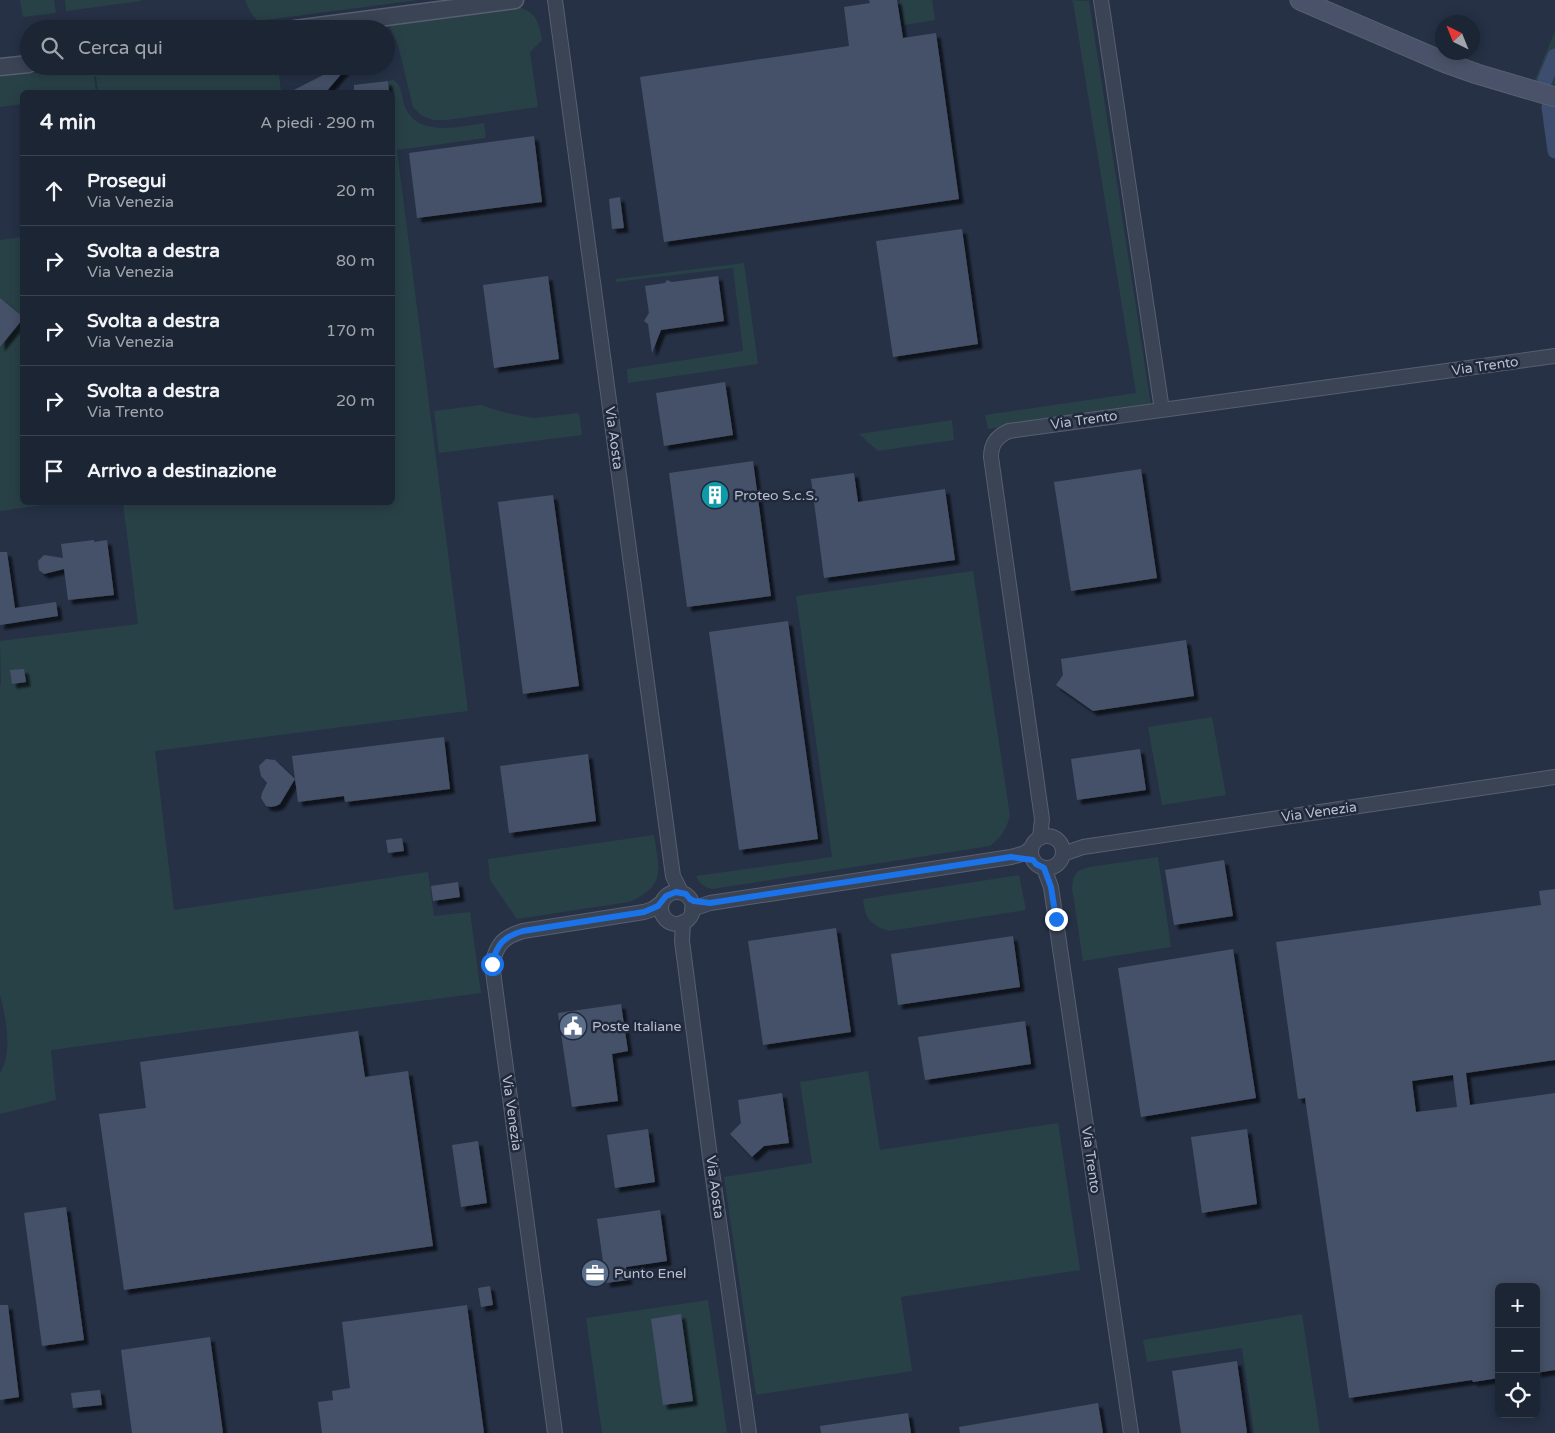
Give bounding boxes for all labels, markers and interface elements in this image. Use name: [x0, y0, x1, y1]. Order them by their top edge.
north arrow: [1435, 15, 1480, 60]
search box: [20, 20, 395, 75]
icon: search: [38, 34, 66, 62]
text: Cerca qui: [78, 37, 163, 59]
text: 4 min: [40, 110, 96, 135]
text: A piedi · 290 m: [260, 113, 375, 133]
text: Prosegui: [87, 170, 166, 192]
icon: ahead: [40, 177, 68, 205]
text: 20 m: [336, 181, 375, 201]
text: Via Venezia: [87, 192, 174, 212]
text: Svolta a destra: [87, 240, 220, 262]
icon: right: [40, 247, 68, 275]
text: 80 m: [336, 251, 375, 271]
text: Via Venezia: [87, 262, 174, 282]
text: Svolta a destra: [87, 310, 220, 332]
icon: right: [40, 317, 68, 345]
text: 170 m: [326, 321, 375, 341]
text: Via Venezia: [87, 332, 174, 352]
street label: Via Trento: [1450, 353, 1520, 379]
text: Svolta a destra: [87, 380, 220, 402]
icon: right: [40, 387, 68, 415]
text: 20 m: [336, 391, 375, 411]
text: Via Trento: [87, 402, 164, 422]
street label: Via Aosta: [601, 405, 627, 471]
street label: Via Trento: [1049, 407, 1119, 433]
icon: arrive: [40, 457, 68, 485]
text: Arrivo a destinazione: [87, 460, 277, 482]
building icon: Proteo S.c.S.: [700, 480, 730, 510]
place label: Proteo S.c.S.: [734, 487, 818, 504]
street label: Via Venezia: [1280, 798, 1358, 826]
route end: [1045, 908, 1068, 931]
route start: [481, 953, 504, 976]
public building icon: Poste Italiane: [558, 1011, 588, 1041]
place label: Poste Italiane: [592, 1018, 682, 1035]
street label: Via Venezia: [498, 1074, 526, 1152]
street label: Via Trento: [1078, 1125, 1104, 1195]
street label: Via Aosta: [702, 1154, 728, 1220]
office icon: Punto Enel: [580, 1258, 610, 1288]
place label: Punto Enel: [614, 1265, 686, 1282]
map controls: [1495, 1283, 1540, 1418]
button: +: [1495, 1283, 1540, 1328]
button: −: [1495, 1328, 1540, 1373]
button: locate: [1495, 1373, 1540, 1418]

